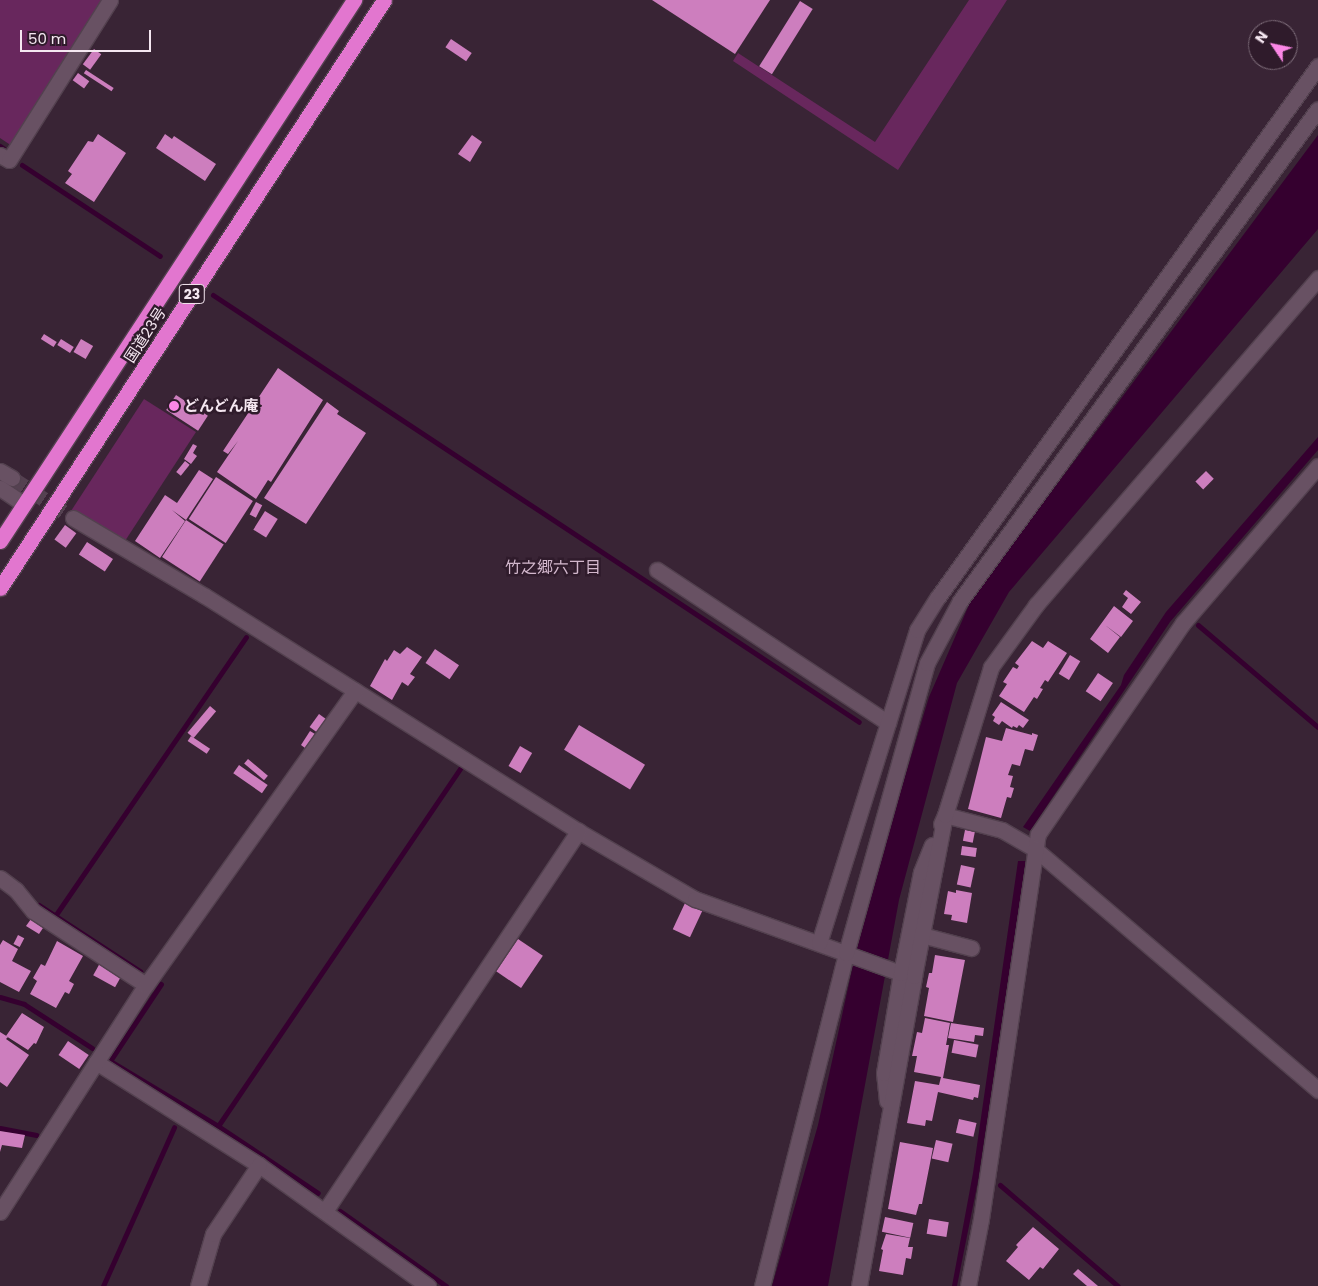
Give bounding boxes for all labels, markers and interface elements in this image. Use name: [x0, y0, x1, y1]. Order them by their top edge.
scale bar: [22, 20, 154, 52]
north arrow: [1248, 20, 1298, 70]
text: N: [1250, 27, 1273, 47]
text: 50 m: [28, 28, 66, 49]
road number: 23: [178, 282, 206, 306]
street label: 国道23号: [120, 304, 170, 366]
place label: どんどん庵: [184, 397, 259, 415]
marker: どんどん庵: [168, 400, 180, 412]
district label: 竹之郷六丁目: [505, 558, 601, 578]

